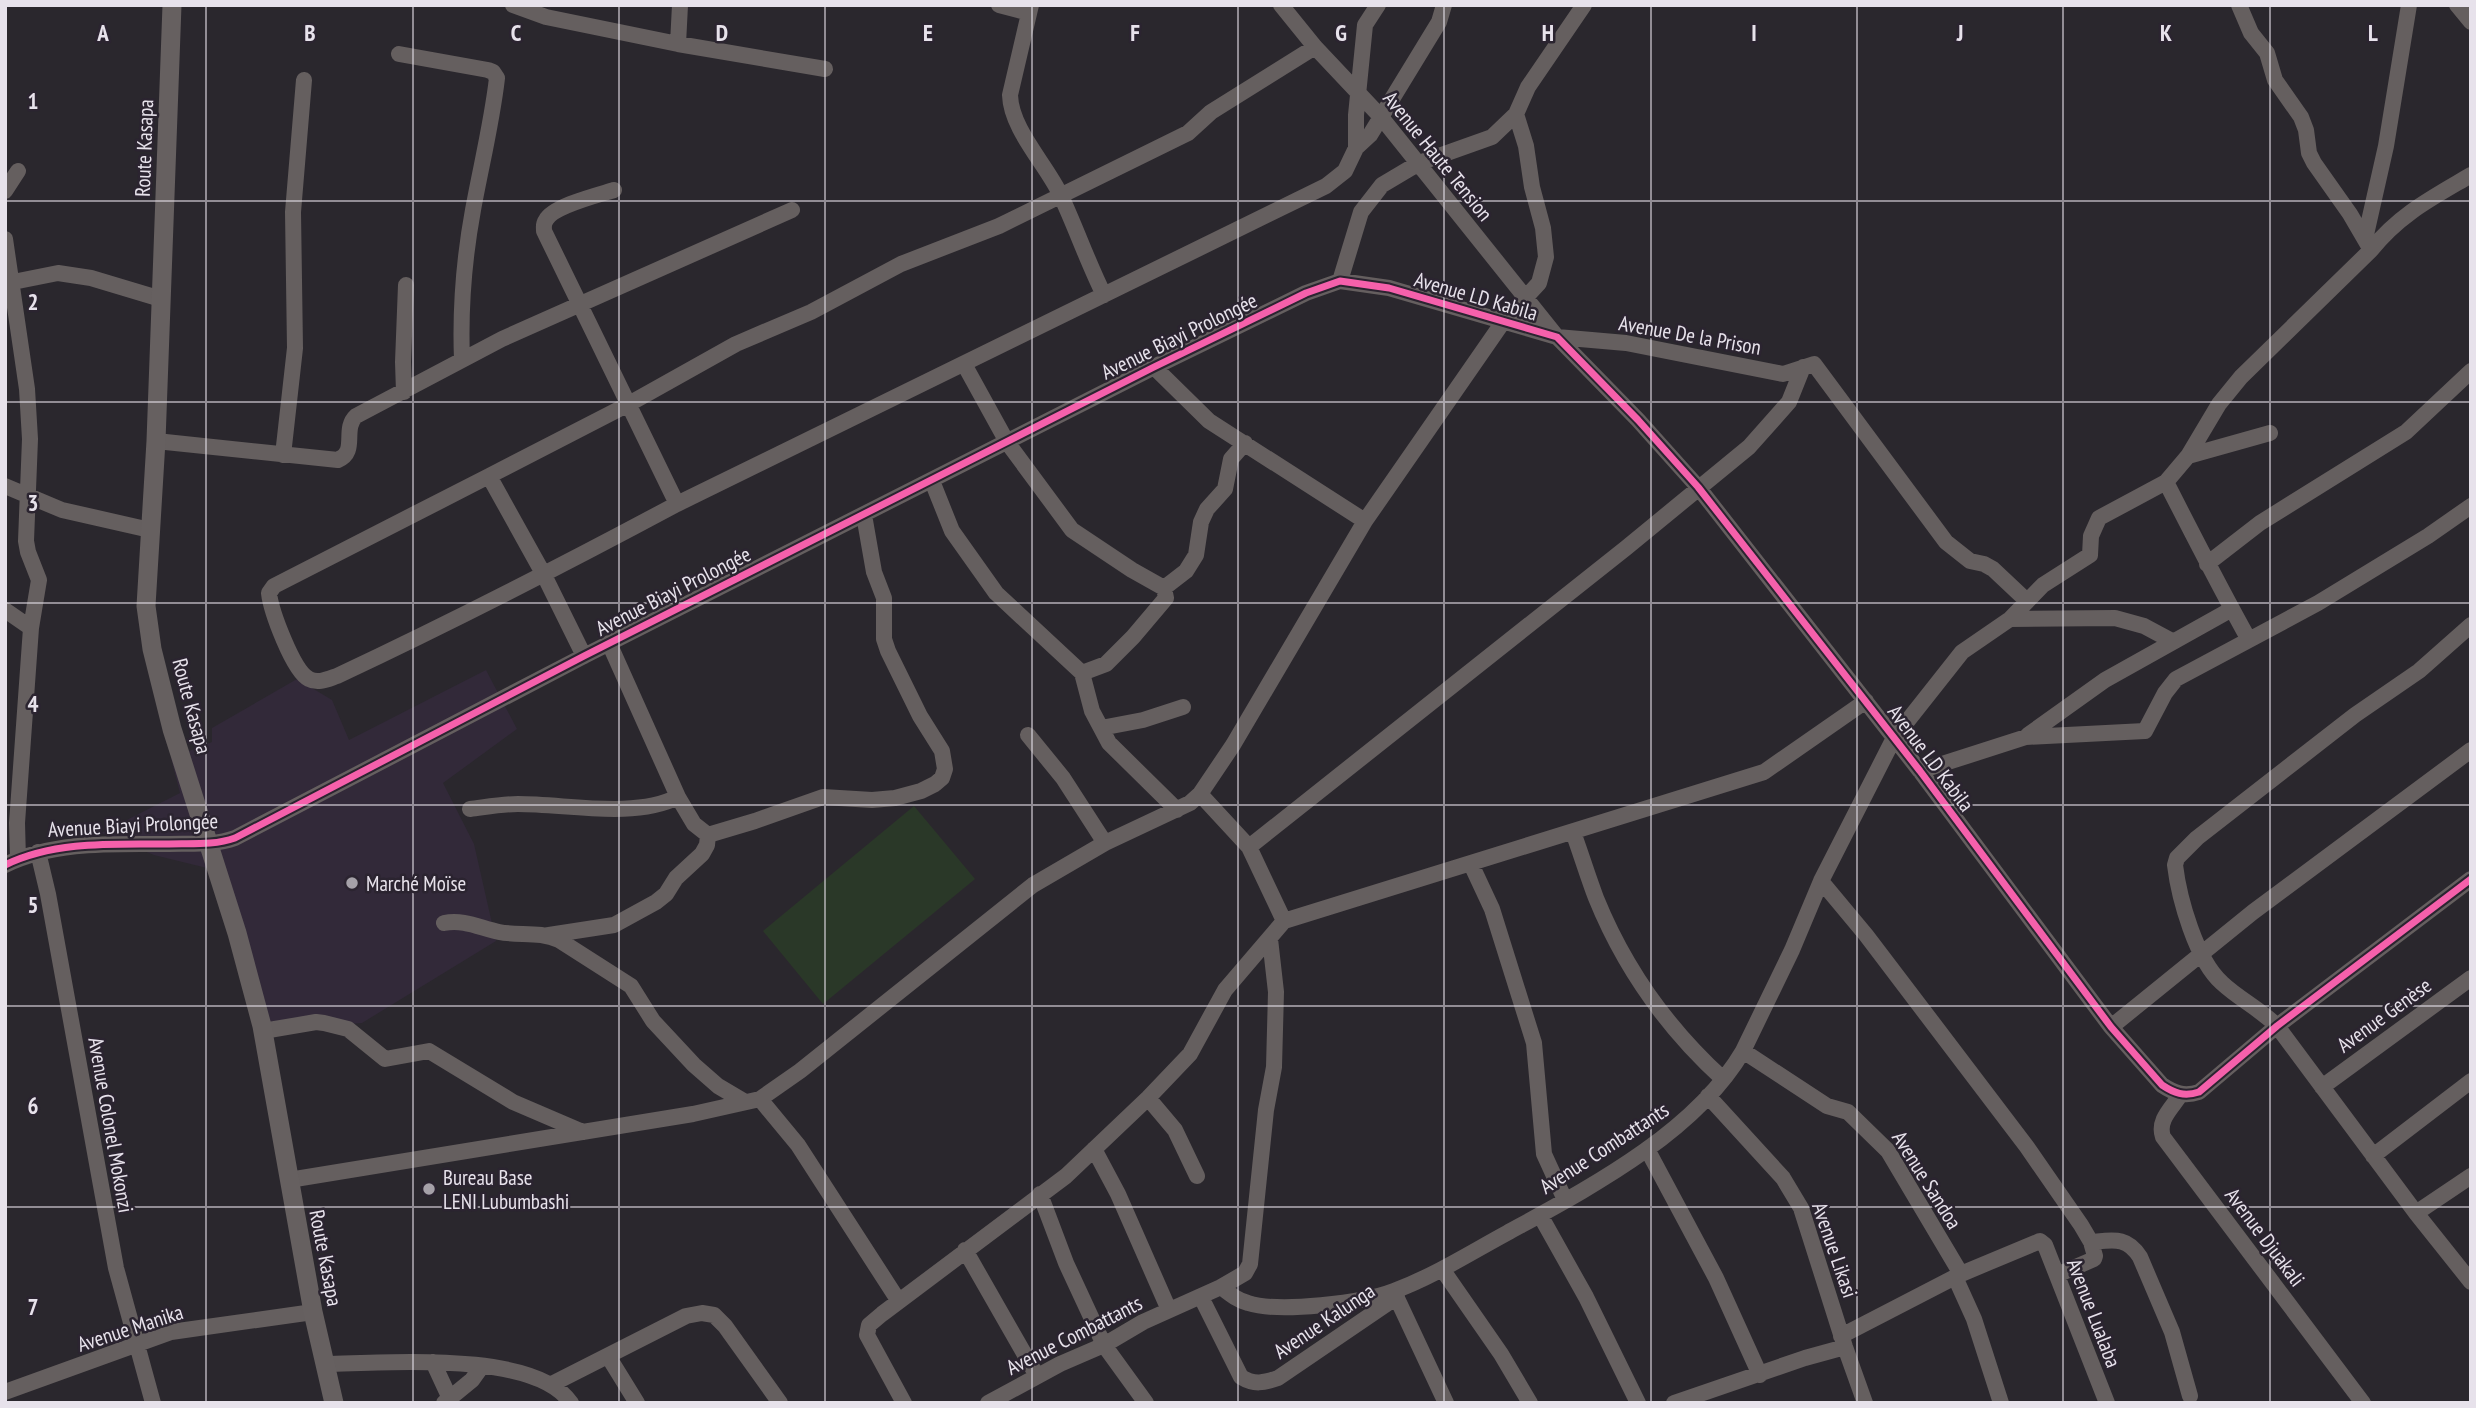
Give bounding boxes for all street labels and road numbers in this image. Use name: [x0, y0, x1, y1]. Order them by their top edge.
street label: Avenue Haute Tension: [1377, 85, 1499, 227]
street label: Route Kasapa: [129, 99, 159, 197]
street label: Avenue LD Kabila: [1411, 266, 1541, 326]
street label: Avenue Biayi Prolongée: [1096, 286, 1262, 386]
street label: Avenue De la Prison: [1617, 309, 1763, 361]
street label: Avenue Biayi Prolongée: [591, 540, 755, 642]
street label: Route Kasapa: [166, 655, 218, 757]
street label: Avenue LD Kabila: [1882, 699, 1980, 817]
street label: Avenue Biayi Prolongée: [47, 807, 219, 843]
street label: Avenue Genèse: [2331, 972, 2437, 1058]
street label: Avenue Colonel Mokonzi: [82, 1035, 140, 1215]
street label: Avenue Combattants: [1534, 1096, 1674, 1200]
street label: Avenue Sandoa: [1886, 1126, 1968, 1234]
street label: Avenue Djuakali: [2219, 1182, 2311, 1292]
street label: Avenue Likasi: [1806, 1199, 1864, 1301]
street label: Route Kasapa: [303, 1208, 349, 1308]
street label: Avenue Lualaba: [2061, 1255, 2127, 1371]
street label: Avenue Kalunga: [1268, 1277, 1380, 1365]
street label: Avenue Combattants: [1002, 1289, 1146, 1381]
street label: Avenue Manika: [74, 1298, 186, 1358]

